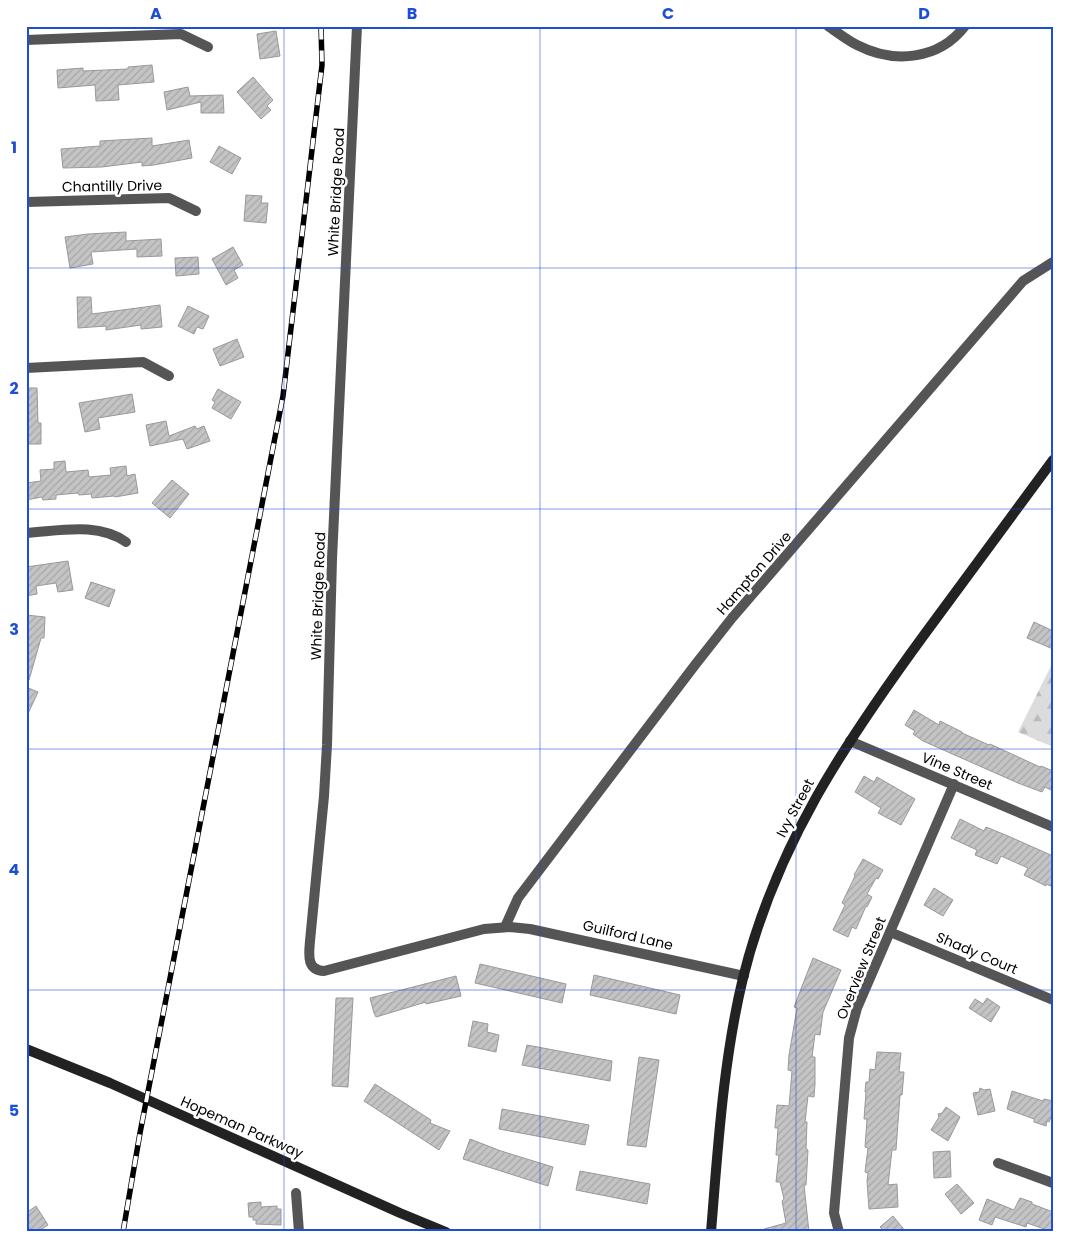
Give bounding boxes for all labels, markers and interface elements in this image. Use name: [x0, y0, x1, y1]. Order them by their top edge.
text: A: [150, 2, 162, 25]
text: B: [407, 2, 417, 25]
text: C: [662, 2, 674, 25]
text: D: [918, 2, 930, 25]
street label: White Bridge Road: [323, 127, 349, 257]
text: 1: [11, 136, 17, 159]
street label: Chantilly Drive: [62, 175, 163, 197]
text: 2: [9, 377, 19, 400]
street label: Hampton Drive: [712, 527, 796, 619]
street label: White Bridge Road: [306, 531, 330, 661]
text: 3: [9, 618, 19, 641]
street label: Vine Street: [918, 747, 996, 795]
street label: Ivy Street: [771, 775, 819, 841]
text: 4: [9, 858, 20, 881]
street label: Overview Street: [831, 914, 891, 1022]
street label: Guilford Lane: [581, 915, 675, 955]
street label: Shady Court: [933, 927, 1021, 979]
street label: Hopeman Parkway: [178, 1091, 307, 1163]
text: 5: [9, 1099, 19, 1122]

